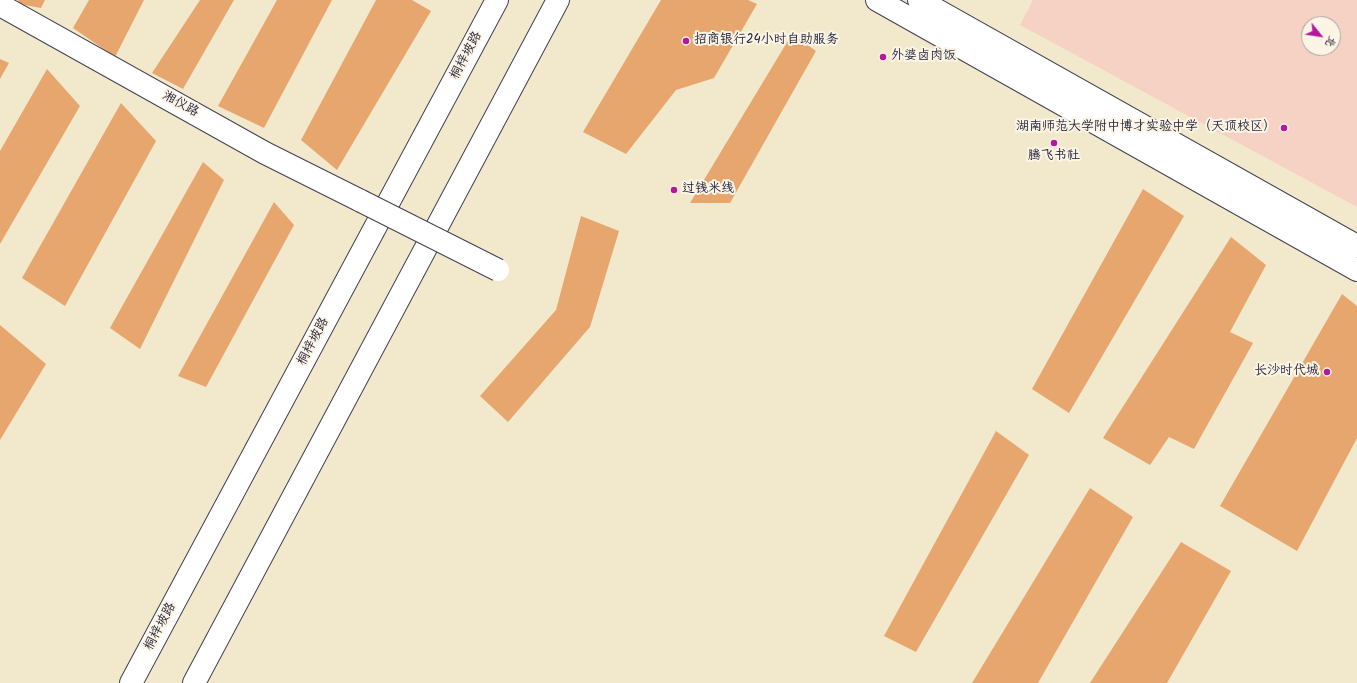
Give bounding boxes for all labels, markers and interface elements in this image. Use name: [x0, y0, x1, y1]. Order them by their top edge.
north arrow: [1301, 16, 1341, 56]
street label: 桐梓坡路: [448, 29, 486, 83]
text: 北: [1320, 32, 1341, 51]
place label: 招商银行24小时自助服务: [694, 33, 839, 49]
marker: 招商银行24小时自助服务: [681, 36, 691, 46]
place label: 外婆卤肉饭: [891, 49, 956, 65]
marker: 外婆卤肉饭: [878, 52, 888, 62]
street label: 湘仪路: [159, 89, 201, 121]
place label: 湖南师范大学附中博才实验中学（天顶校区）: [1016, 120, 1276, 136]
marker: 湖南师范大学附中博才实验中学（天顶校区）: [1279, 123, 1289, 133]
marker: 腾飞书社: [1049, 138, 1059, 148]
place label: 腾飞书社: [1028, 149, 1080, 165]
place label: 过钱米线: [682, 182, 734, 198]
marker: 过钱米线: [669, 185, 679, 195]
street label: 桐梓坡路: [295, 315, 333, 369]
place label: 长沙时代城: [1254, 364, 1319, 380]
marker: 长沙时代城: [1322, 367, 1332, 377]
street label: 桐梓坡路: [142, 600, 180, 654]

